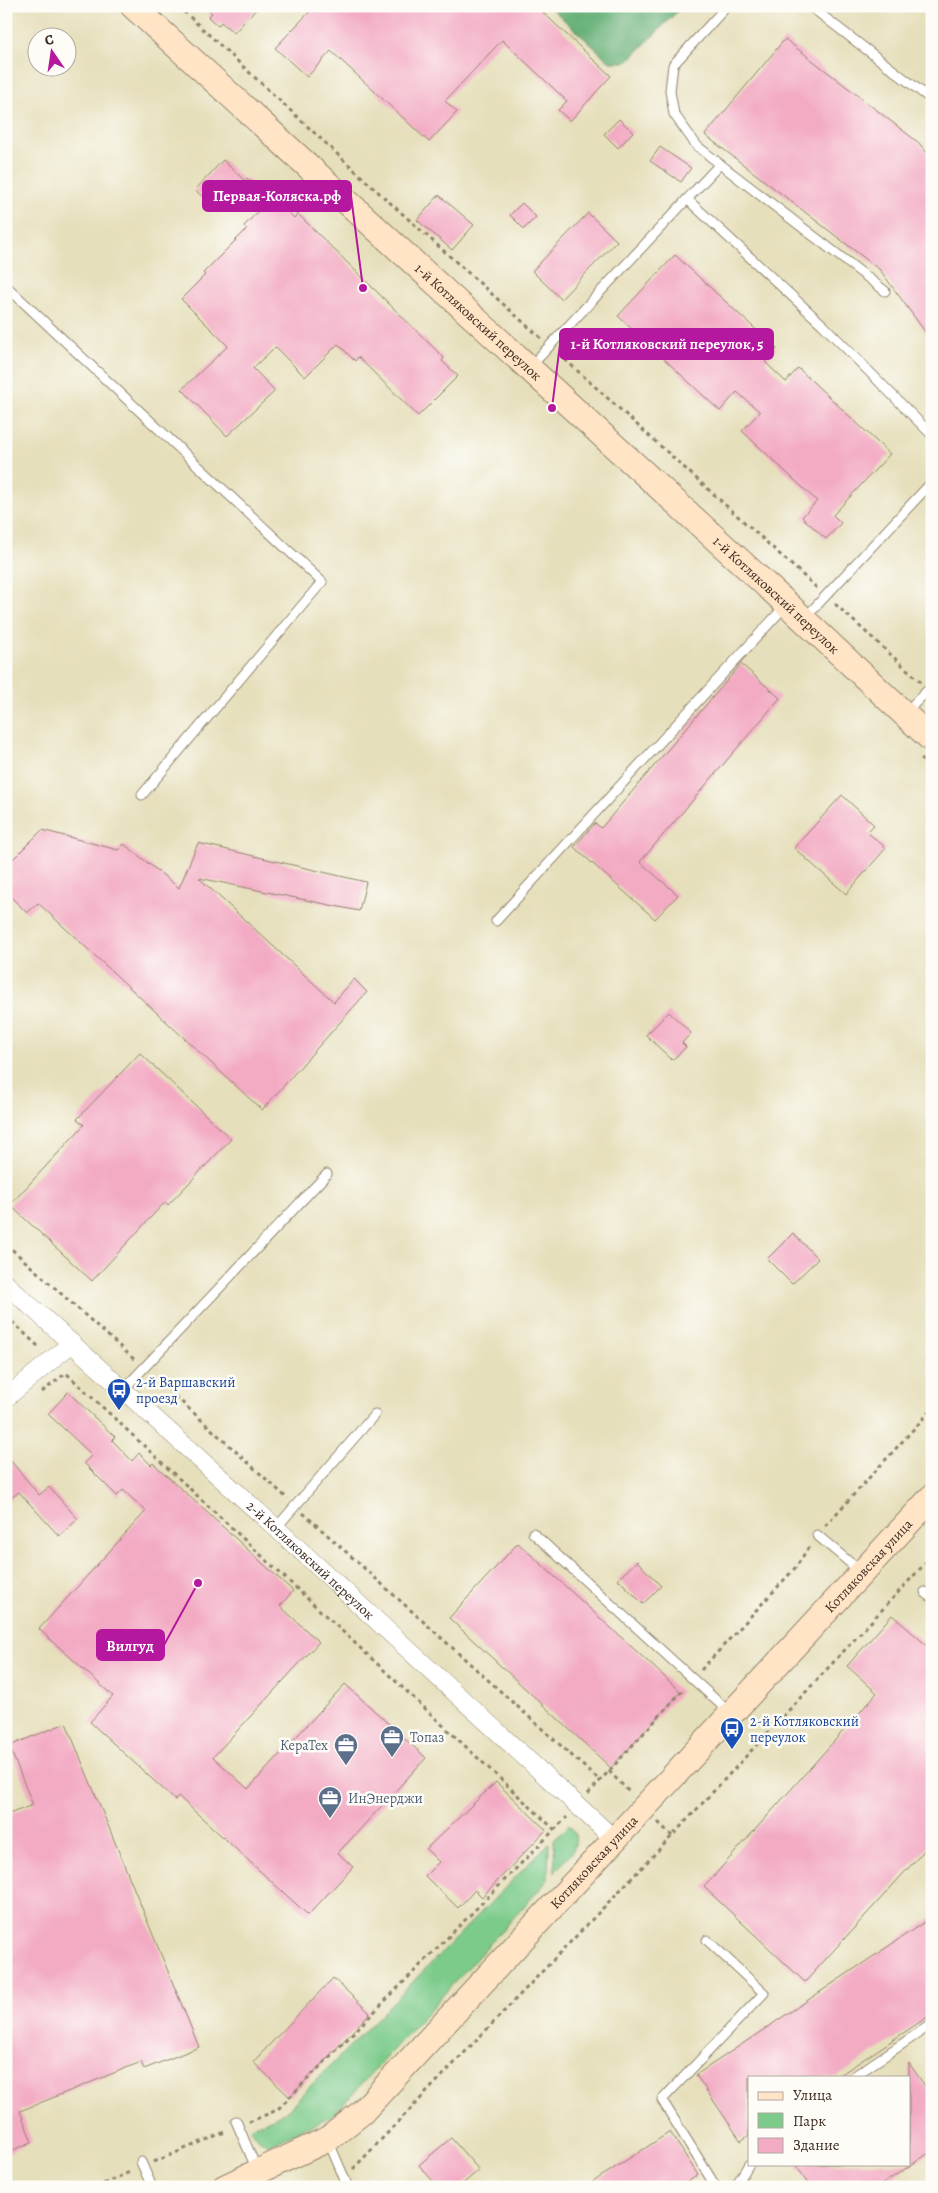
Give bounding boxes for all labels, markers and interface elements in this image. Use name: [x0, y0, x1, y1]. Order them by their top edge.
north arrow: [28, 28, 78, 78]
text: С: [43, 30, 56, 50]
callout: Первая-Коляска.рф: [203, 181, 351, 211]
text: Первая-Коляска.рф: [213, 186, 341, 206]
street label: 1-й Котляковский переулок: [411, 259, 546, 385]
callout: 1-й Котляковский переулок, 5: [560, 329, 773, 359]
text: 1-й Котляковский переулок, 5: [570, 334, 764, 354]
street label: 1-й Котляковский переулок: [709, 531, 844, 658]
place label: 2-й Варшавский проезд: [136, 1373, 235, 1408]
bus stop icon: 2-й Варшавский проезд: [106, 1377, 132, 1411]
street label: 2-й Котляковский переулок: [242, 1496, 379, 1624]
street label: Котляковская улица: [820, 1514, 917, 1617]
callout: Вилгуд: [97, 1630, 164, 1660]
text: Вилгуд: [106, 1636, 154, 1656]
place label: 2-й Котляковский переулок: [750, 1712, 859, 1747]
bus stop icon: 2-й Котляковский переулок: [719, 1716, 745, 1750]
office icon: Топаз: [379, 1724, 405, 1758]
place label: Топаз: [410, 1728, 444, 1747]
office icon: КераТех: [333, 1732, 359, 1766]
place label: КераТех: [280, 1736, 328, 1755]
office icon: ИнЭнерджи: [317, 1785, 343, 1819]
place label: ИнЭнерджи: [348, 1789, 423, 1808]
street label: Котляковская улица: [546, 1811, 642, 1913]
legend: [748, 2076, 910, 2166]
text: Улица: [793, 2085, 832, 2105]
text: Парк: [793, 2111, 826, 2131]
text: Здание: [793, 2135, 840, 2155]

